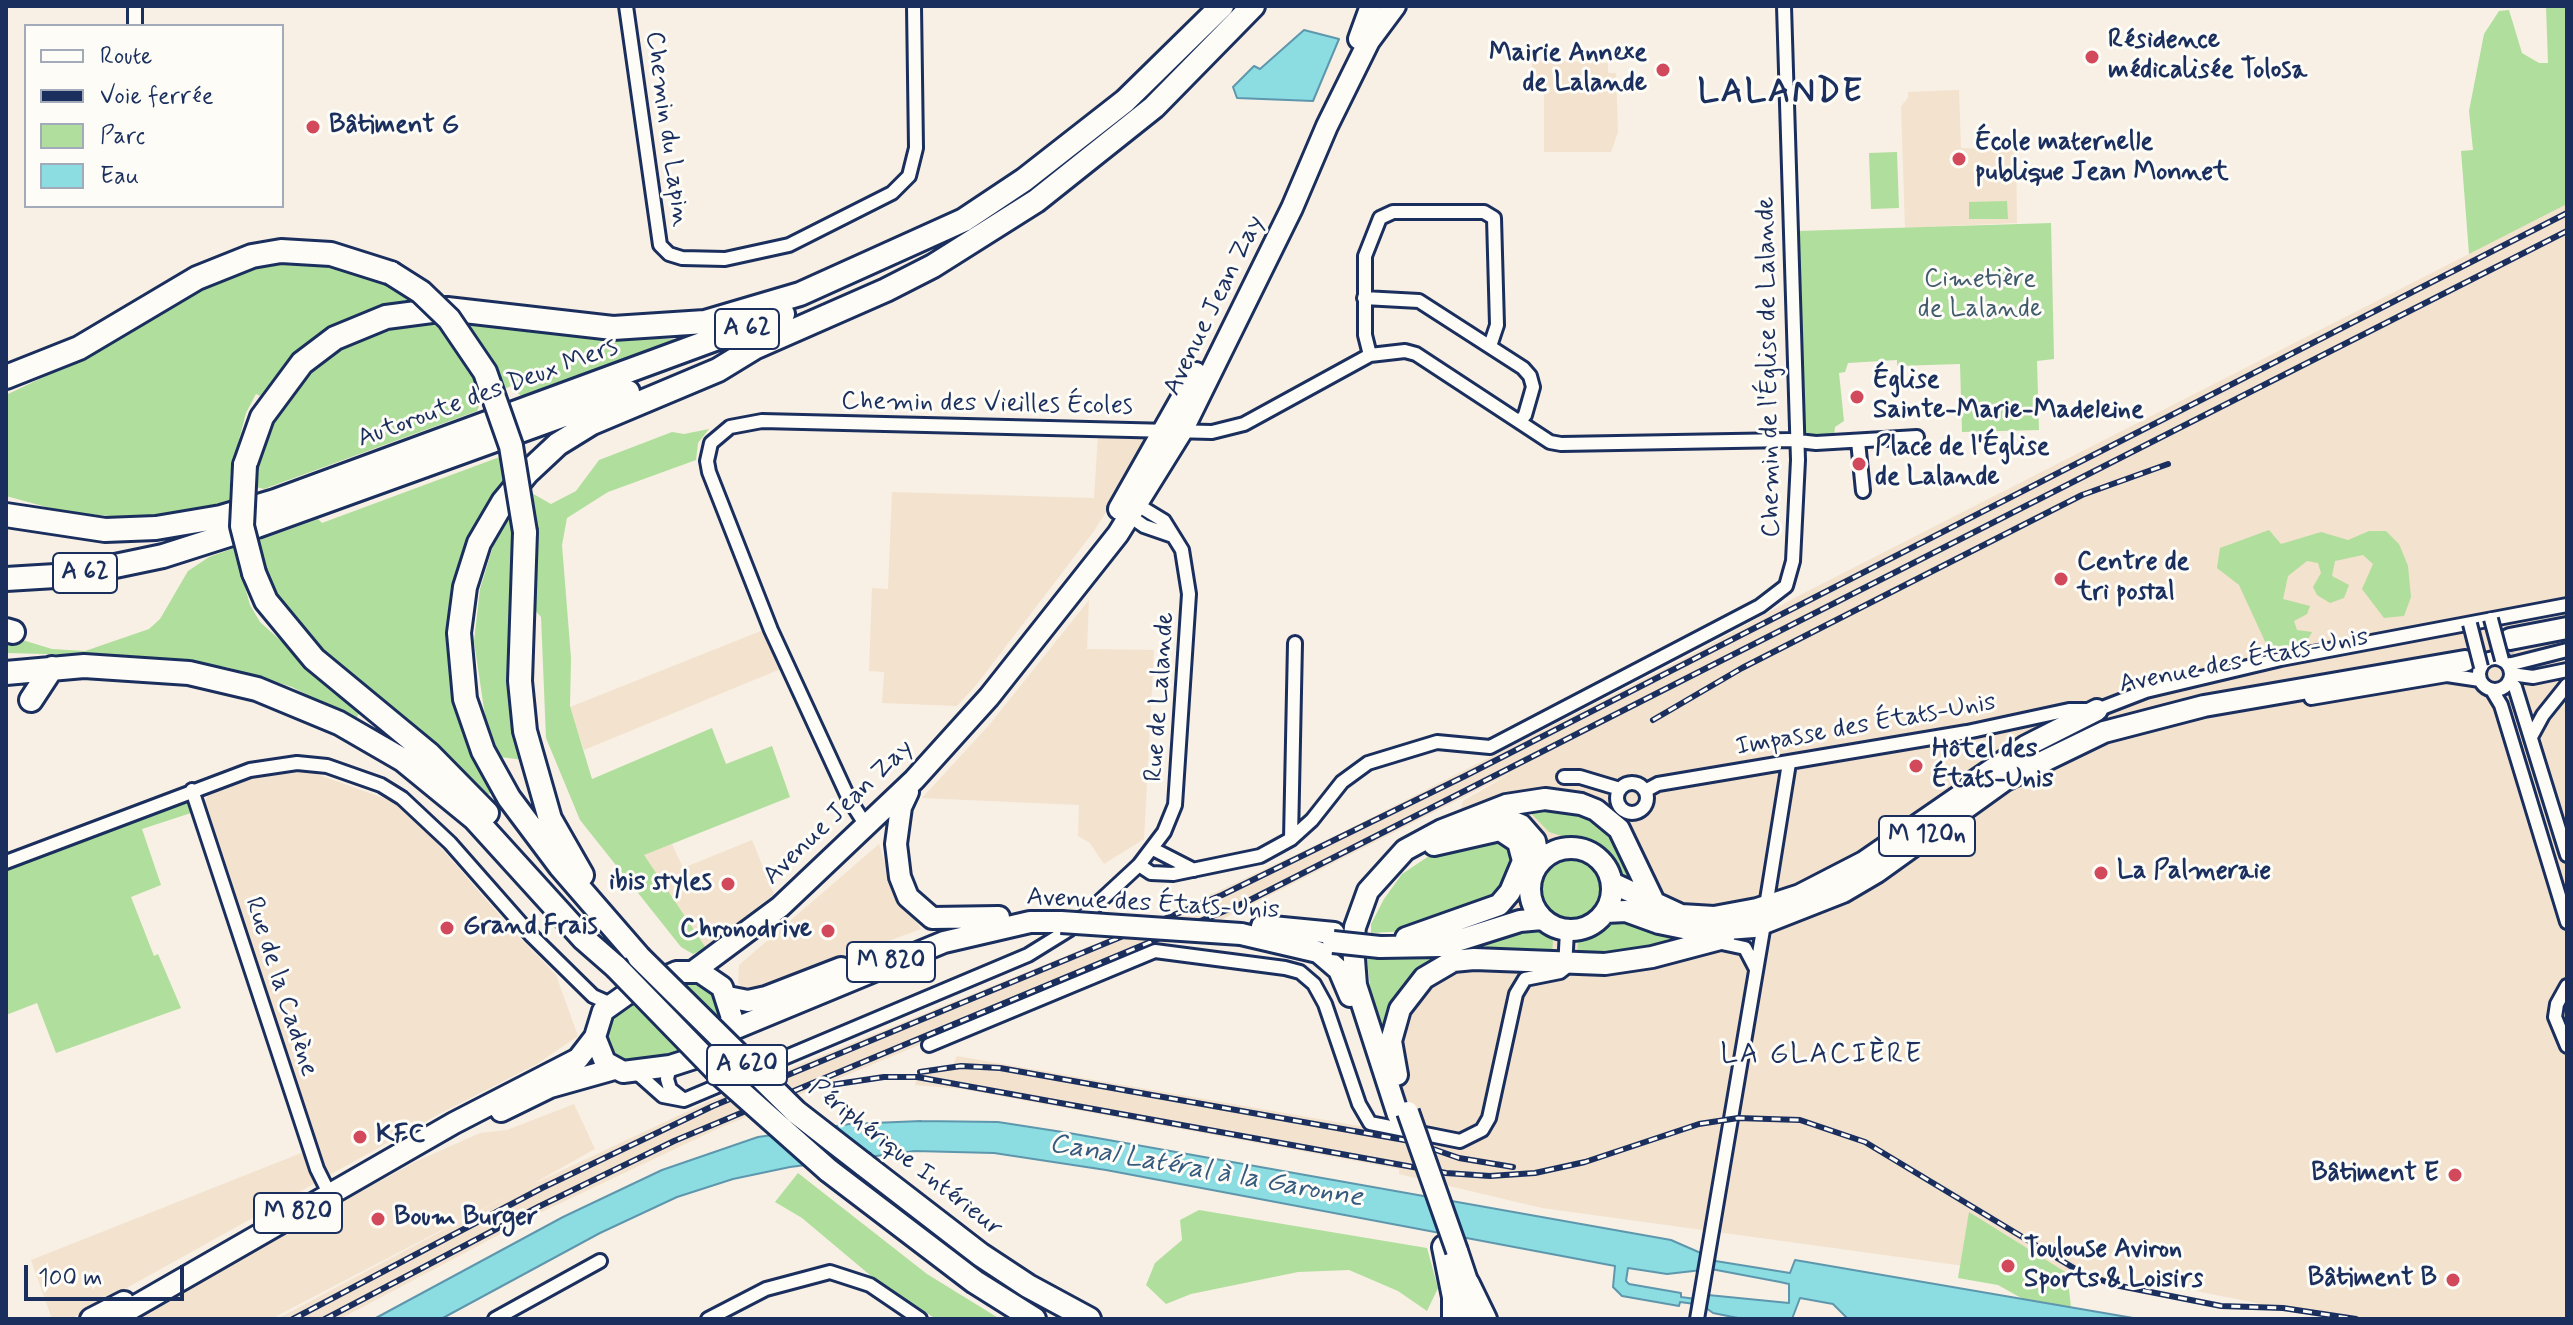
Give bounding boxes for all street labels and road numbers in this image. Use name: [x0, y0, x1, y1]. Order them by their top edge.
street label: Chemin du Lapin: [637, 29, 695, 229]
street label: Chemin de l'Église de Lalande: [1751, 196, 1789, 538]
street label: Avenue Jean Zay: [1158, 211, 1272, 401]
road number: A 62: [715, 309, 779, 349]
street label: Autoroute des Deux Mers: [353, 332, 623, 456]
street label: Chemin des Vieilles Écoles: [841, 387, 1133, 423]
road number: A 62: [53, 553, 117, 593]
street label: Rue de Lalande: [1140, 611, 1182, 783]
street label: Avenue des États-Unis: [2117, 623, 2371, 701]
street label: Impasse des États-Unis: [1734, 688, 1998, 764]
street label: Avenue Jean Zay: [757, 733, 921, 893]
road number: M 120n: [1879, 816, 1975, 856]
street label: Avenue des États-Unis: [1026, 883, 1280, 927]
street label: Rue de la Cadène: [236, 893, 324, 1081]
road number: M 820: [847, 942, 935, 982]
road number: A 620: [707, 1045, 787, 1085]
street label: Périphérique Intérieur: [802, 1073, 1008, 1245]
road number: M 820: [254, 1193, 342, 1233]

